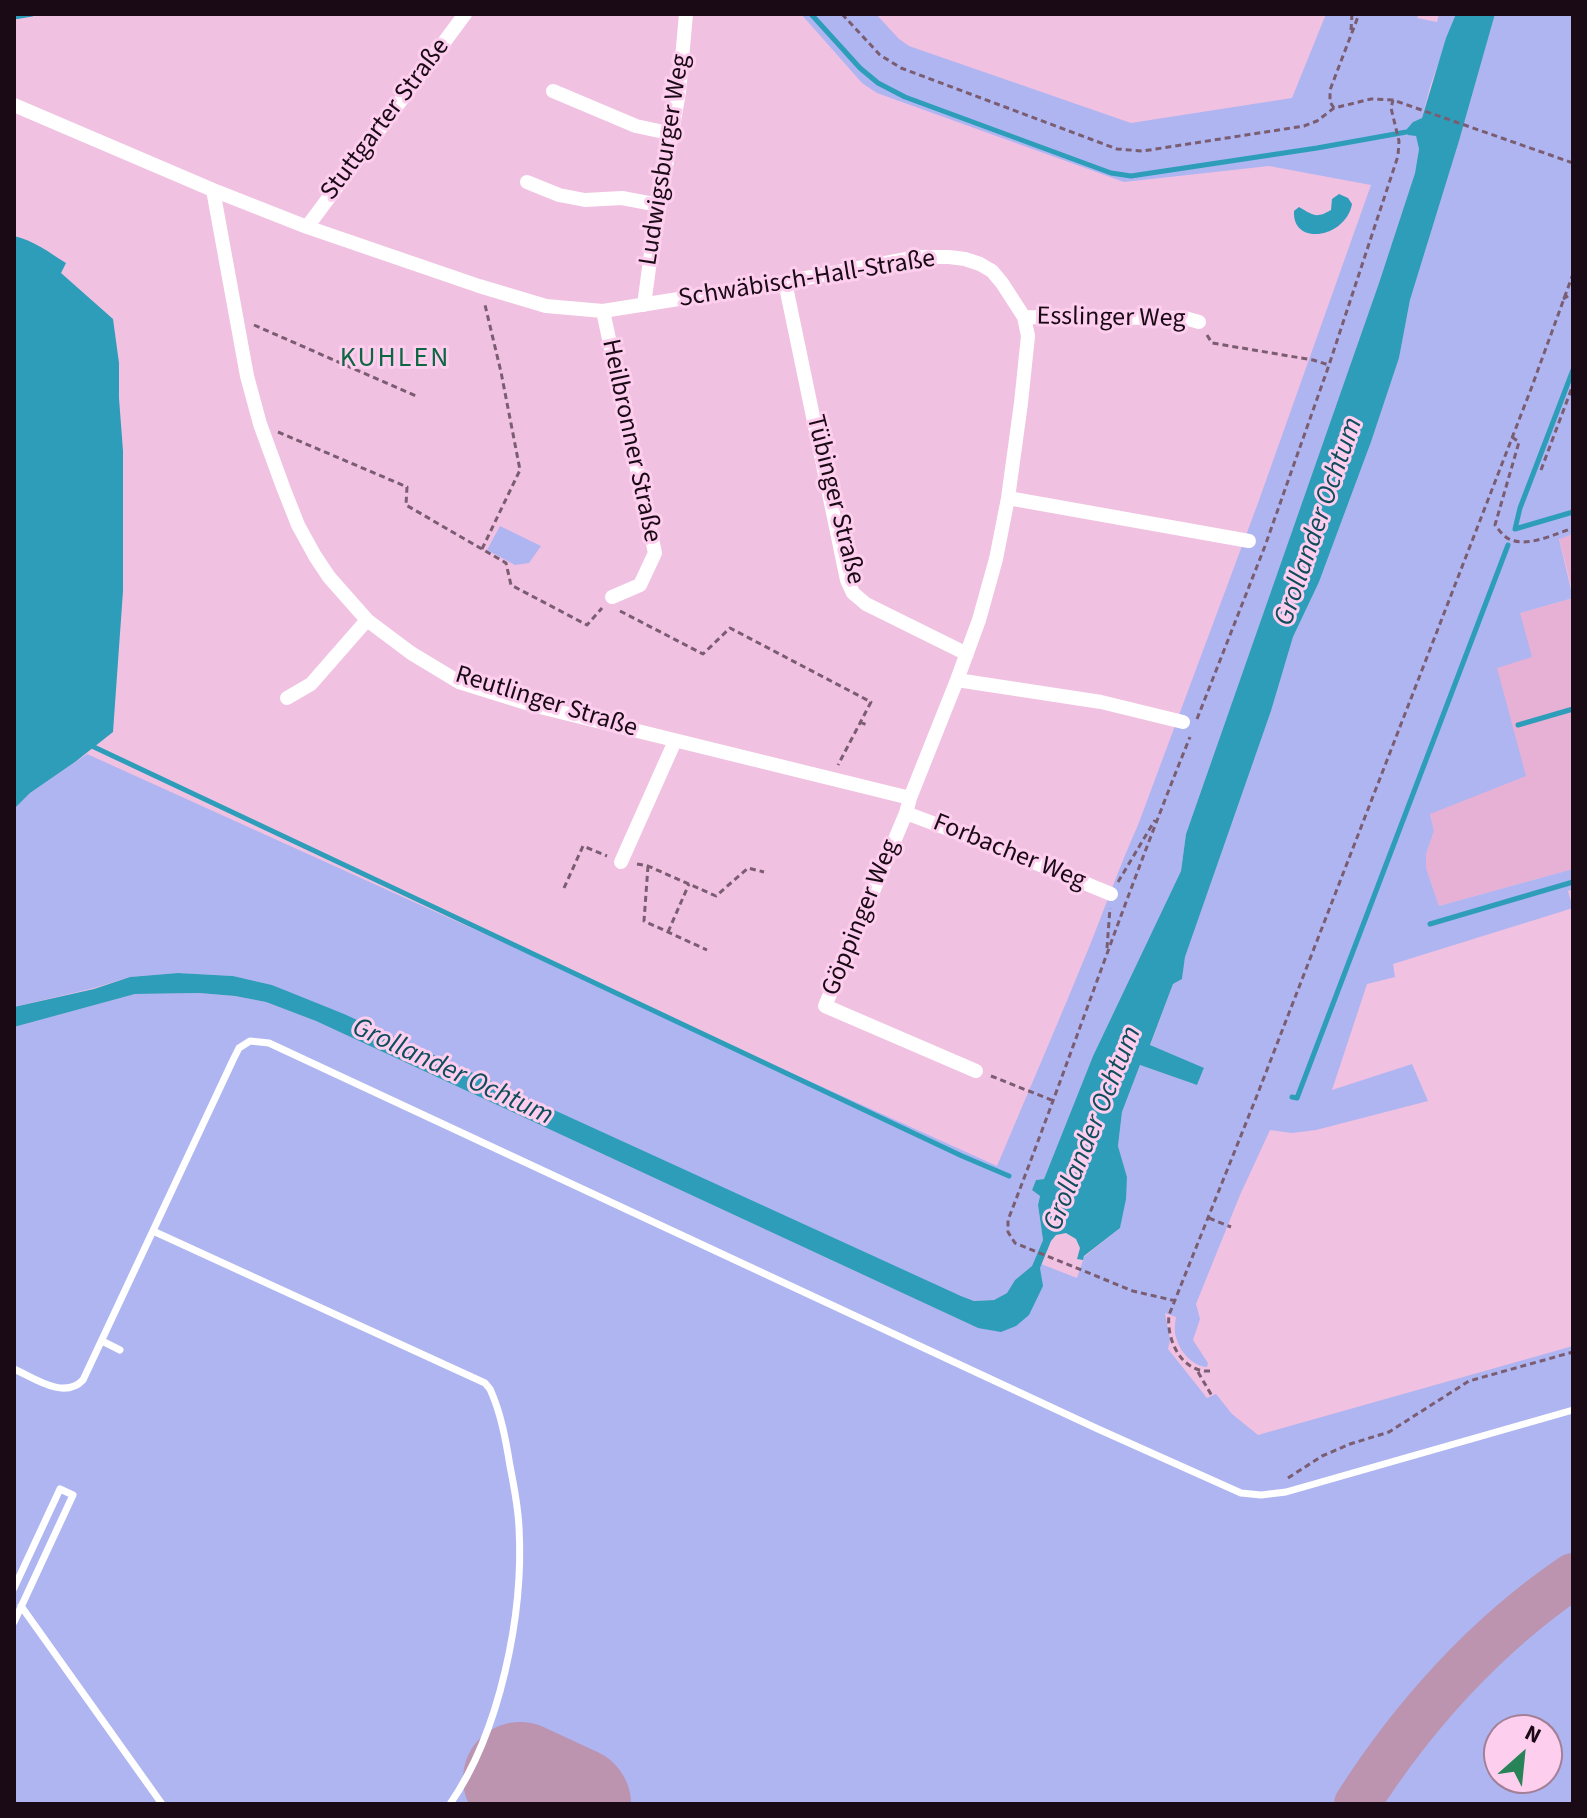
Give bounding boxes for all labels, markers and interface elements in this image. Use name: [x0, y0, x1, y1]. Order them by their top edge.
street label: Stuttgarter Straße: [315, 33, 457, 207]
street label: Ludwigsburger Weg: [634, 52, 698, 268]
street label: Schwäbisch-Hall-Straße: [676, 244, 938, 316]
street label: Esslinger Weg: [1036, 302, 1186, 336]
street label: Heilbronner Straße: [593, 336, 667, 546]
district label: KUHLEN: [340, 343, 450, 377]
street label: Tübinger Straße: [798, 412, 870, 588]
water label: Grollander Ochtum: [1269, 414, 1371, 630]
street label: Reutlinger Straße: [451, 660, 641, 746]
street label: Forbacher Weg: [928, 808, 1090, 898]
street label: Göppinger Weg: [817, 835, 907, 1001]
water label: Grollander Ochtum: [346, 1012, 558, 1134]
water label: Grollander Ochtum: [1038, 1022, 1150, 1236]
north arrow: [1483, 1714, 1563, 1794]
text: N: [1519, 1717, 1547, 1752]

